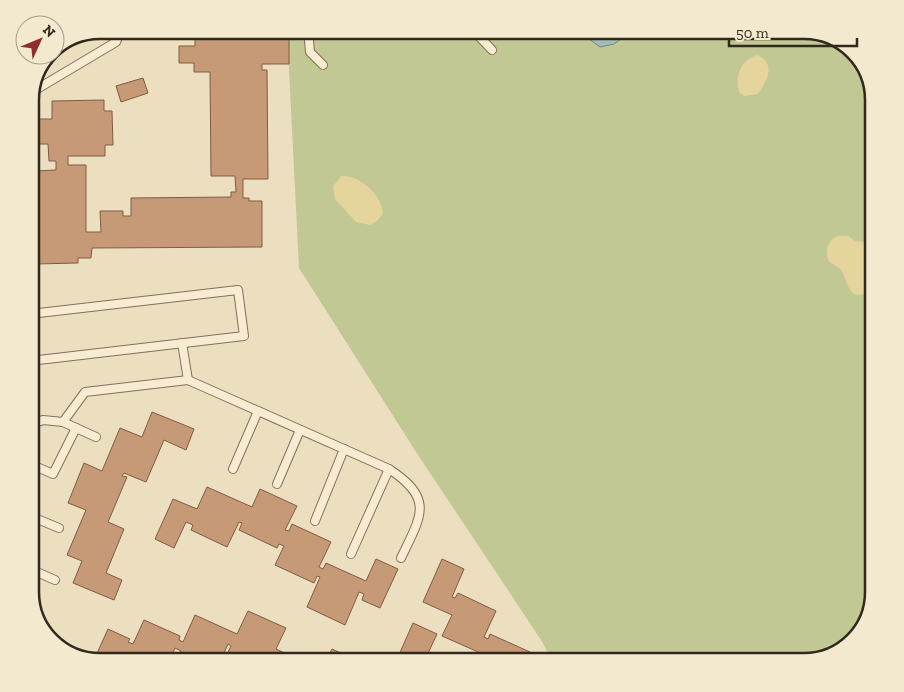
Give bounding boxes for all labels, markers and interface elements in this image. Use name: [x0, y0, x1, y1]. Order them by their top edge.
north arrow: [15, 15, 65, 65]
scale bar: [729, 15, 856, 47]
text: N: [39, 22, 59, 41]
text: 50 m: [736, 24, 769, 42]

